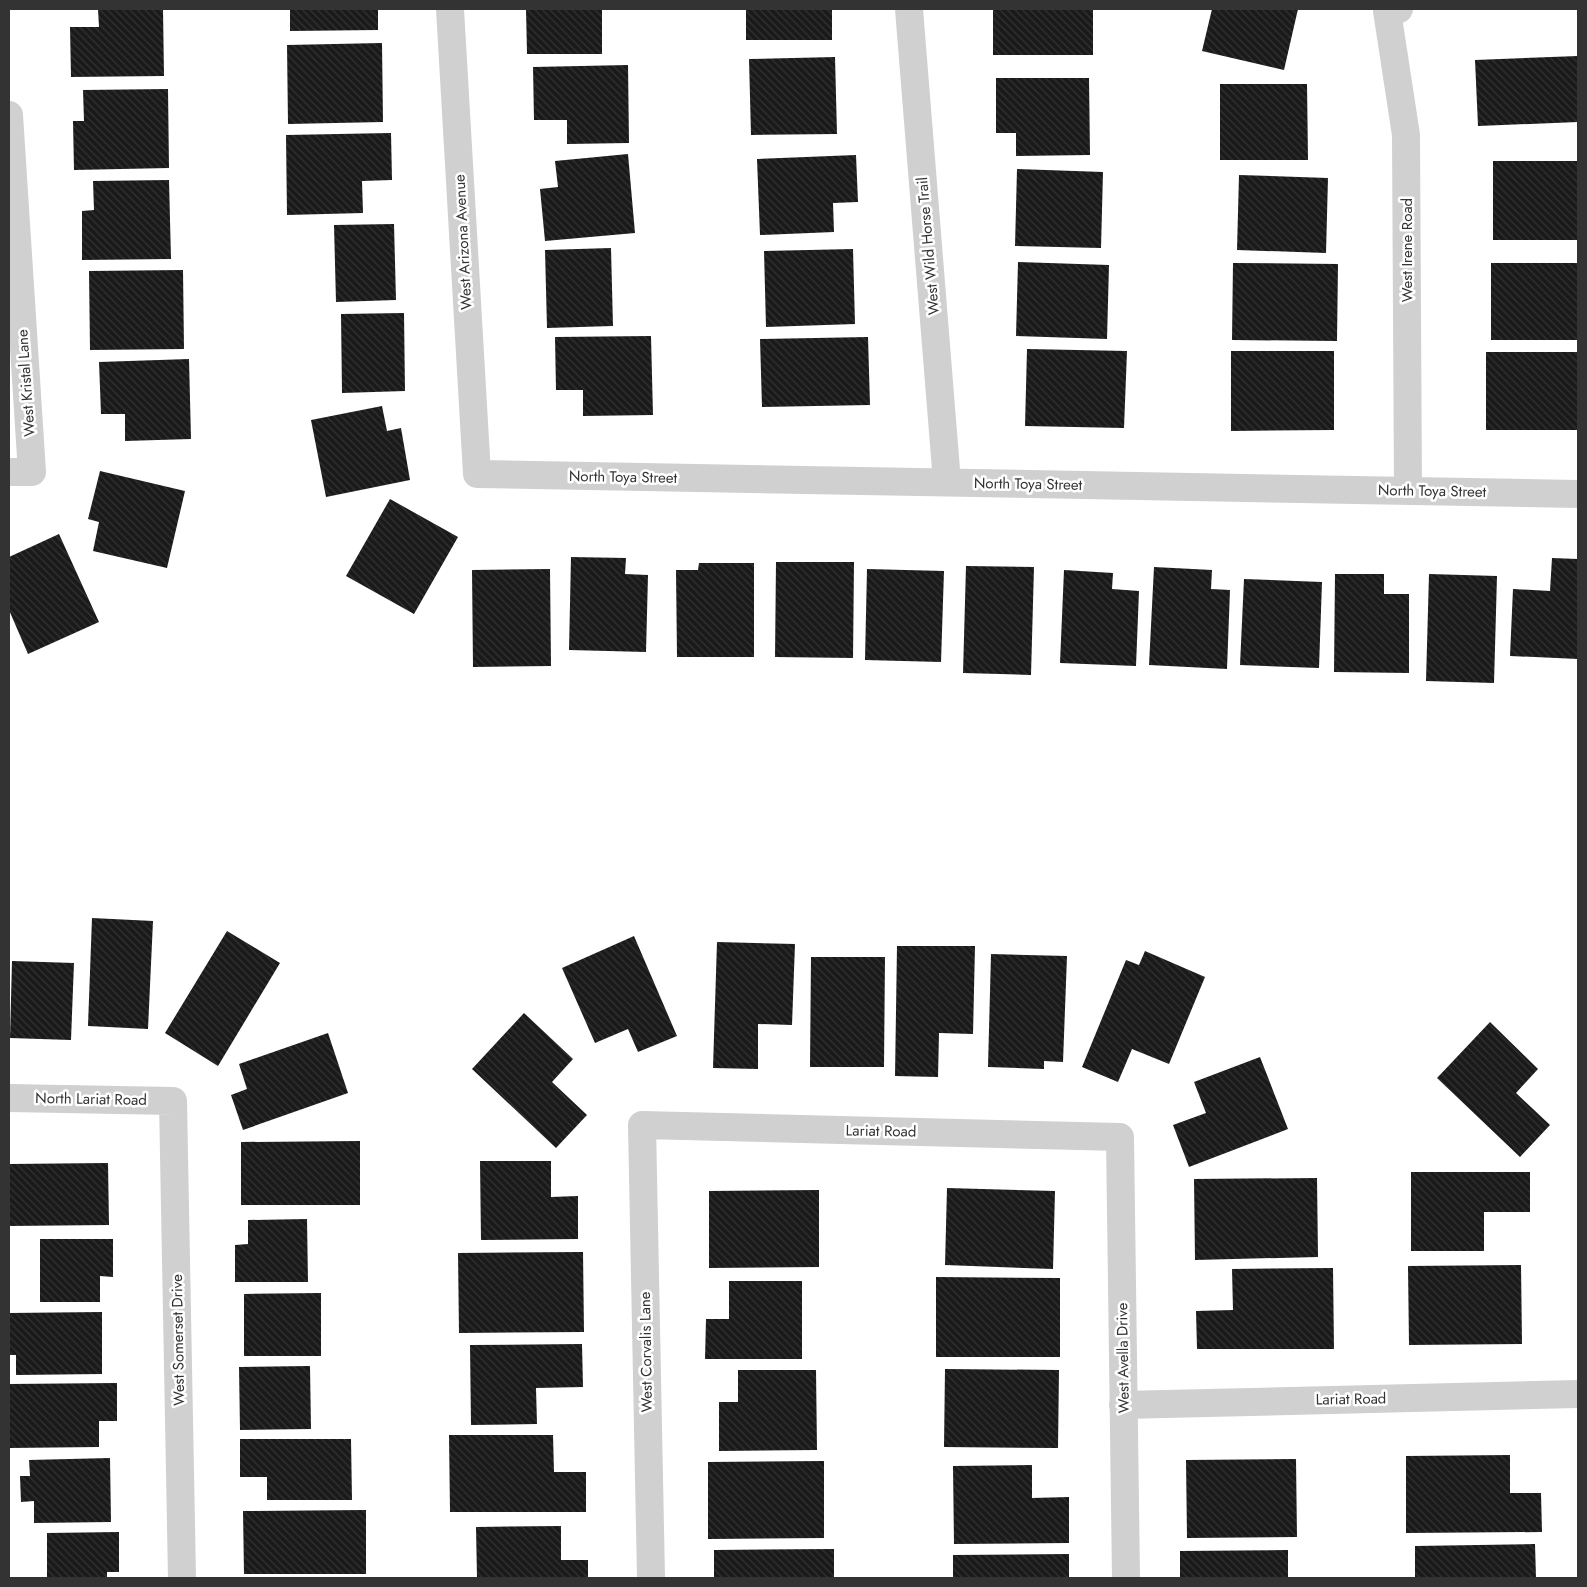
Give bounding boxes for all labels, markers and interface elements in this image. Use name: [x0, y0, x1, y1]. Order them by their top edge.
street label: West Arizona Avenue: [448, 173, 478, 310]
street label: West Wild Horse Trail: [911, 176, 945, 316]
street label: West Irene Road: [1396, 198, 1418, 302]
street label: West Kristal Lane: [11, 328, 41, 437]
street label: North Toya Street: [569, 465, 678, 489]
street label: North Toya Street: [974, 472, 1083, 496]
street label: North Toya Street: [1378, 479, 1487, 503]
street label: North Lariat Road: [35, 1087, 147, 1111]
street label: Lariat Road: [845, 1119, 917, 1143]
street label: West Somerset Drive: [166, 1274, 190, 1406]
street label: West Corvalis Lane: [634, 1291, 658, 1413]
street label: West Avella Drive: [1111, 1302, 1135, 1414]
street label: Lariat Road: [1315, 1387, 1387, 1411]

